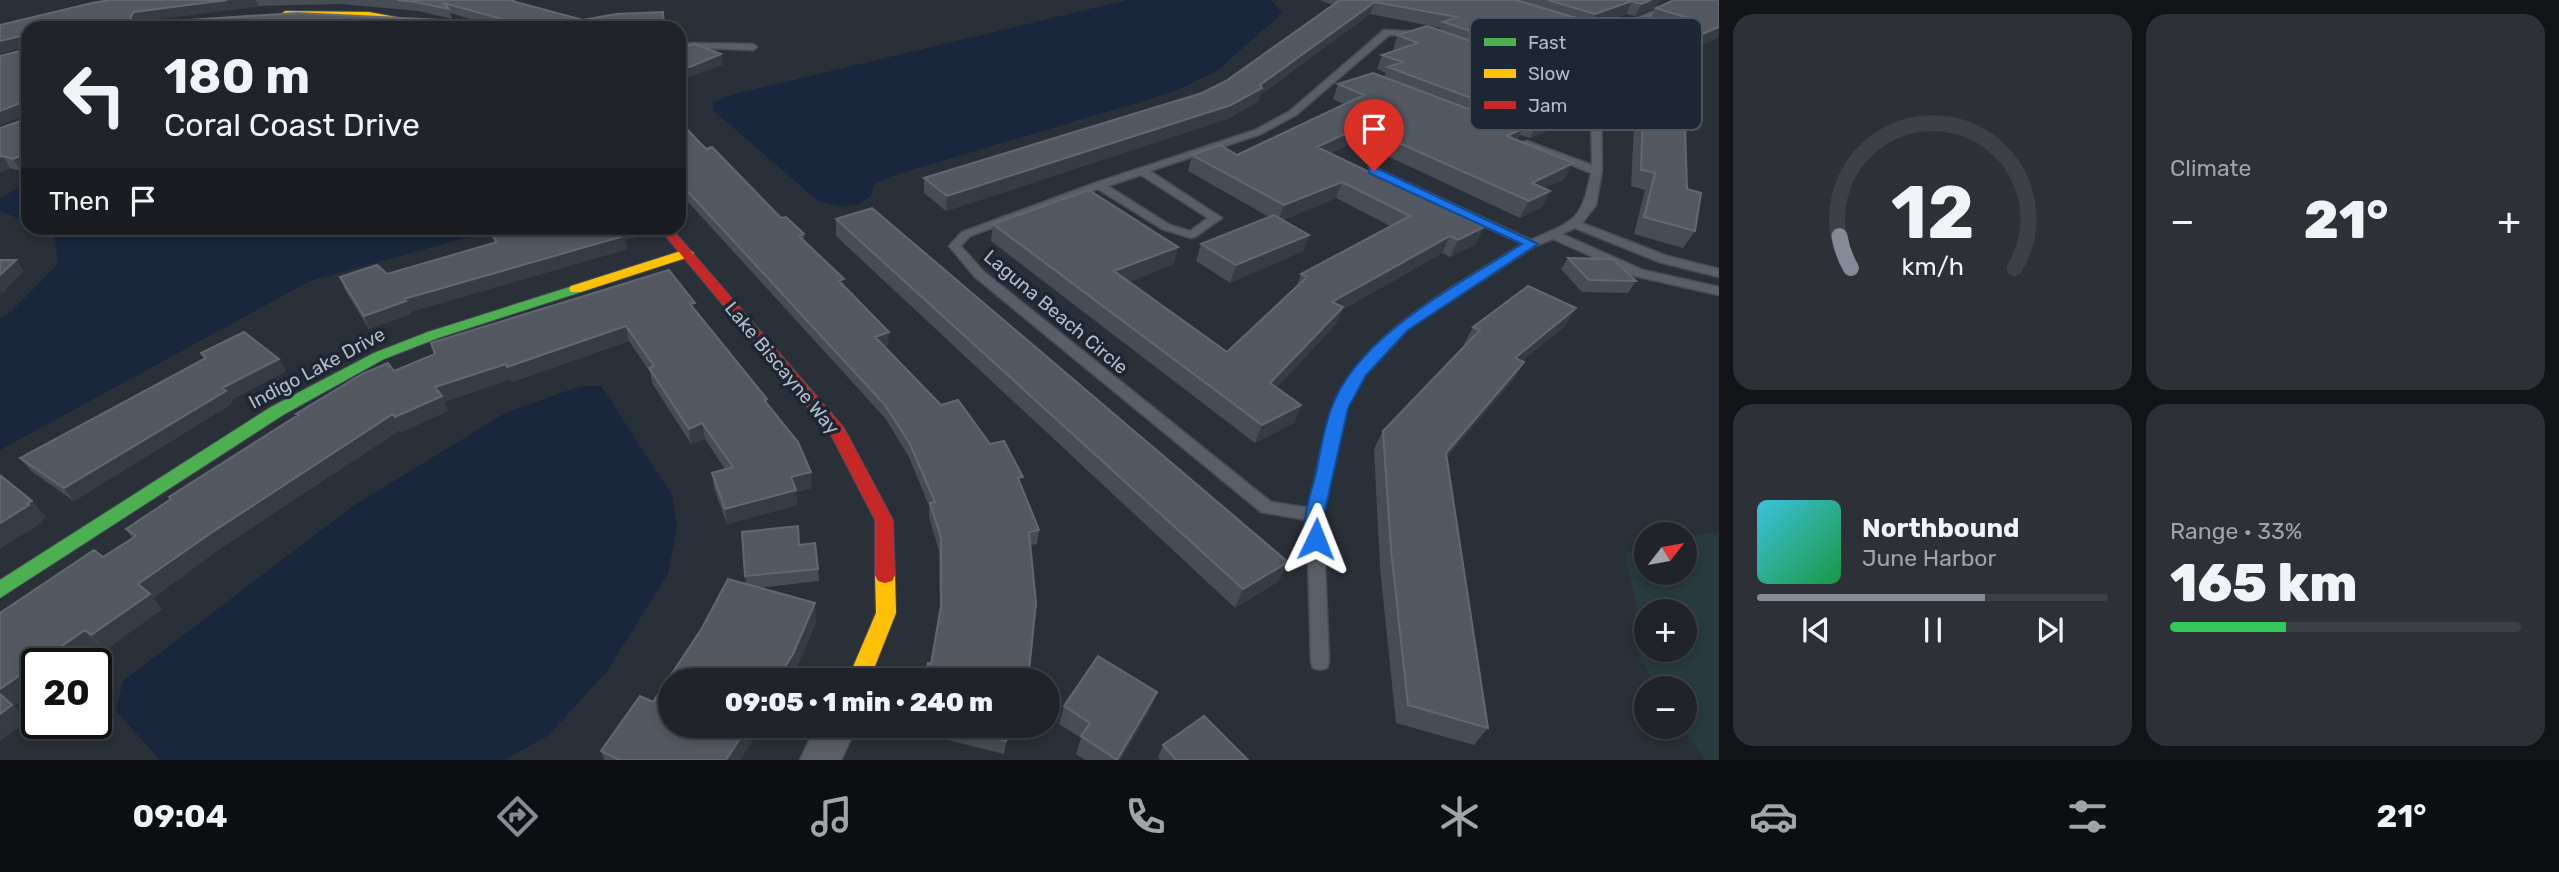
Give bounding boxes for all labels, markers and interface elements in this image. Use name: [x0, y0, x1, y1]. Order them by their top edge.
legend: [1470, 18, 1702, 130]
text: Fast: [1528, 31, 1567, 54]
text: 180 m: [164, 47, 310, 105]
icon: left: [49, 49, 140, 140]
text: Slow: [1528, 62, 1570, 85]
text: Jam: [1528, 94, 1567, 117]
pin: [1344, 99, 1404, 171]
text: Coral Coast Drive: [164, 106, 420, 144]
icon: arrive: [1355, 110, 1393, 148]
text: Climate: [2170, 154, 2251, 182]
text: 12: [1891, 170, 1974, 256]
icon: arrive: [124, 182, 162, 220]
text: Then: [49, 186, 110, 217]
text: 21°: [2304, 189, 2388, 251]
text: −: [2170, 198, 2195, 244]
text: +: [2497, 198, 2521, 244]
street label: Laguna Beach Circle: [979, 245, 1133, 379]
text: km/h: [1901, 252, 1964, 281]
street label: Lake Biscayne Way: [720, 297, 844, 439]
street label: Indigo Lake Drive: [245, 322, 389, 414]
position arrow: [1279, 502, 1353, 576]
text: Northbound: [1862, 513, 2020, 544]
text: Range · 33%: [2170, 517, 2302, 545]
north arrow: [1634, 522, 1698, 584]
map controls: [1634, 522, 1697, 739]
text: June Harbor: [1862, 544, 1996, 572]
text: 165 km: [2170, 552, 2358, 614]
button: +: [1634, 599, 1697, 662]
icon: previous: [1797, 611, 1835, 649]
icon: pause: [1914, 611, 1952, 649]
icon: next: [2031, 611, 2069, 649]
speed limit sign: 20: [21, 648, 112, 739]
button: −: [1634, 676, 1697, 739]
text: 09:05 · 1 min · 240 m: [725, 687, 993, 718]
icon: directions: [493, 792, 542, 841]
icon: music: [807, 792, 856, 841]
icon: phone: [1121, 792, 1170, 841]
icon: climate: [1435, 792, 1484, 841]
icon: car: [1749, 792, 1798, 841]
icon: filters: [2063, 792, 2112, 841]
text: 09:04: [132, 797, 228, 835]
text: 21°: [2377, 797, 2426, 835]

